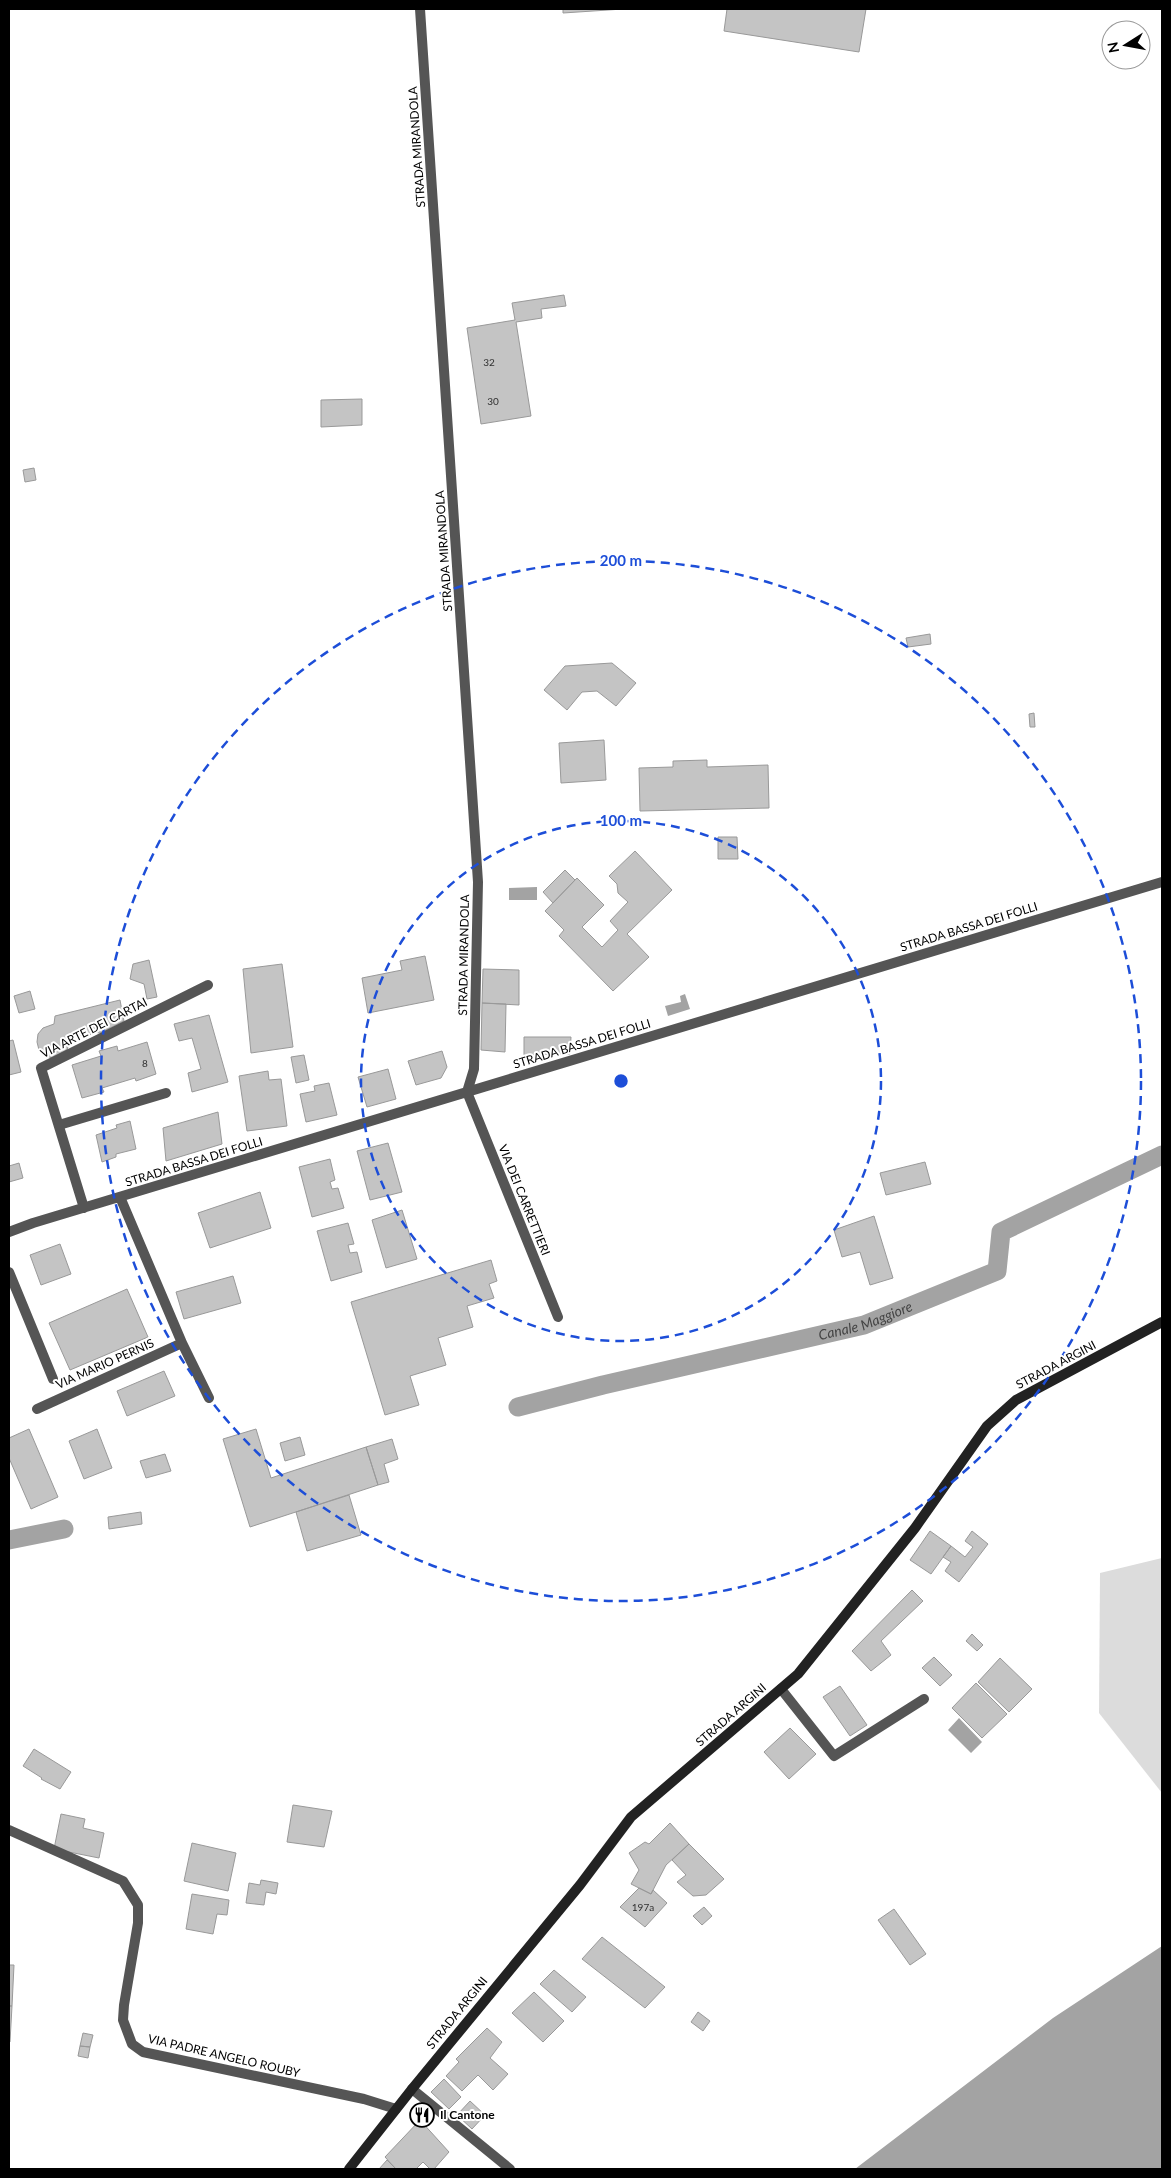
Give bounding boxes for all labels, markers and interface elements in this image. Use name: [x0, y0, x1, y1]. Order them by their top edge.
north arrow: [1101, 20, 1151, 70]
text: N: [1103, 41, 1122, 54]
street label: STRADA MIRANDOLA: [405, 85, 428, 208]
house number: 32: [483, 356, 495, 368]
house number: 30: [487, 395, 499, 407]
street label: STRADA MIRANDOLA: [432, 489, 455, 612]
text: 200 m: [600, 551, 642, 569]
text: 100 m: [600, 811, 642, 829]
street label: STRADA MIRANDOLA: [455, 893, 472, 1016]
street label: STRADA BASSA DEI FOLLI: [898, 898, 1039, 955]
street label: VIA ARTE DEI CARTAI: [38, 994, 150, 1061]
street label: STRADA BASSA DEI FOLLI: [511, 1015, 652, 1072]
house number: 8: [142, 1057, 148, 1069]
centre of rings: [612, 1072, 630, 1090]
street label: STRADA BASSA DEI FOLLI: [123, 1133, 264, 1190]
street label: VIA DEI CARRETTIERI: [495, 1142, 554, 1257]
water label: Canale Maggiore: [817, 1297, 915, 1343]
street label: VIA MARIO PERNIS: [53, 1335, 156, 1392]
street label: STRADA ARGINI: [1013, 1337, 1098, 1392]
street label: STRADA ARGINI: [692, 1680, 769, 1749]
house number: 197a: [632, 1901, 654, 1913]
street label: STRADA ARGINI: [423, 1973, 490, 2052]
street label: VIA PADRE ANGELO ROUBY: [147, 2031, 302, 2080]
restaurant icon: Il Cantone: [409, 2102, 435, 2128]
place label: Il Cantone: [440, 2107, 495, 2122]

